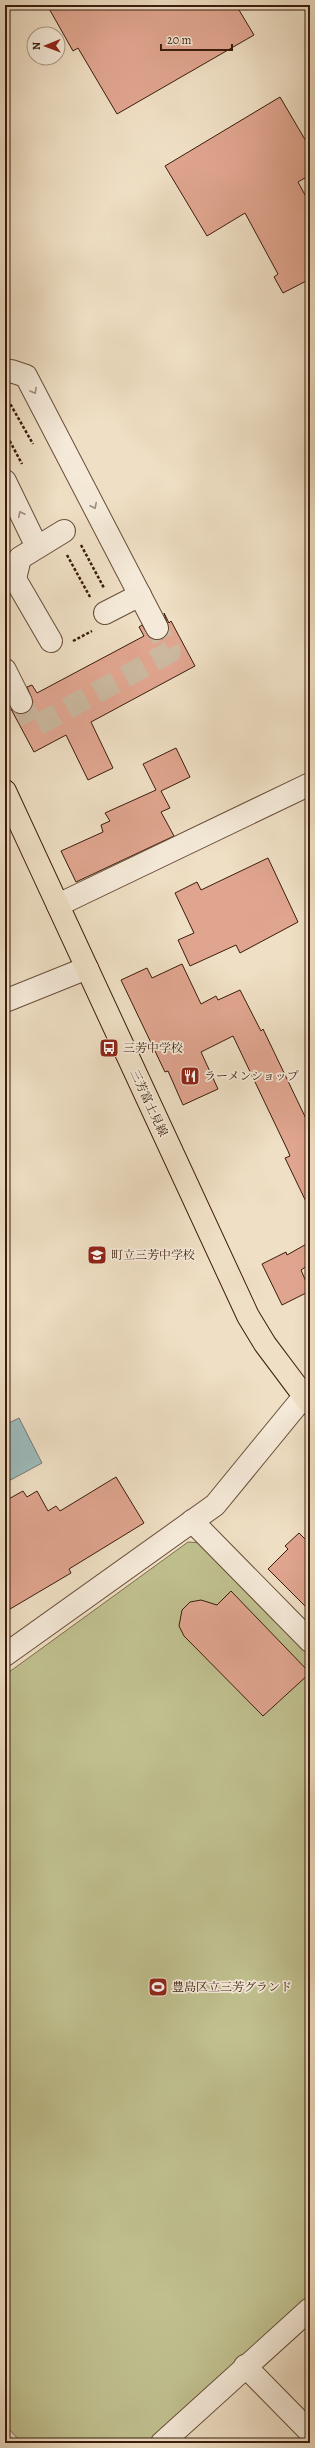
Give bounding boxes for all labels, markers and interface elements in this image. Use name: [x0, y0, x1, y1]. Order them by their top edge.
north arrow: [26, 26, 66, 66]
scale bar: [161, 26, 232, 52]
text: 20 m: [167, 32, 191, 48]
text: N: [29, 42, 44, 50]
one-way arrow: [30, 387, 37, 394]
one-way arrow: [89, 502, 97, 510]
one-way arrow: [18, 511, 26, 519]
bus stop icon: 三芳中学校: [98, 1037, 120, 1059]
place label: 三芳中学校: [123, 1040, 183, 1056]
restaurant icon: ラーメンショップ: [179, 1065, 201, 1087]
street label: 三芳富士見線: [127, 1067, 171, 1139]
place label: ラーメンショップ: [204, 1068, 299, 1084]
school or university icon: 町立三芳中学校: [86, 1244, 108, 1266]
place label: 町立三芳中学校: [111, 1247, 195, 1263]
sports icon: 豊島区立三芳グランド: [147, 1976, 169, 1998]
place label: 豊島区立三芳グランド: [172, 1979, 292, 1995]

